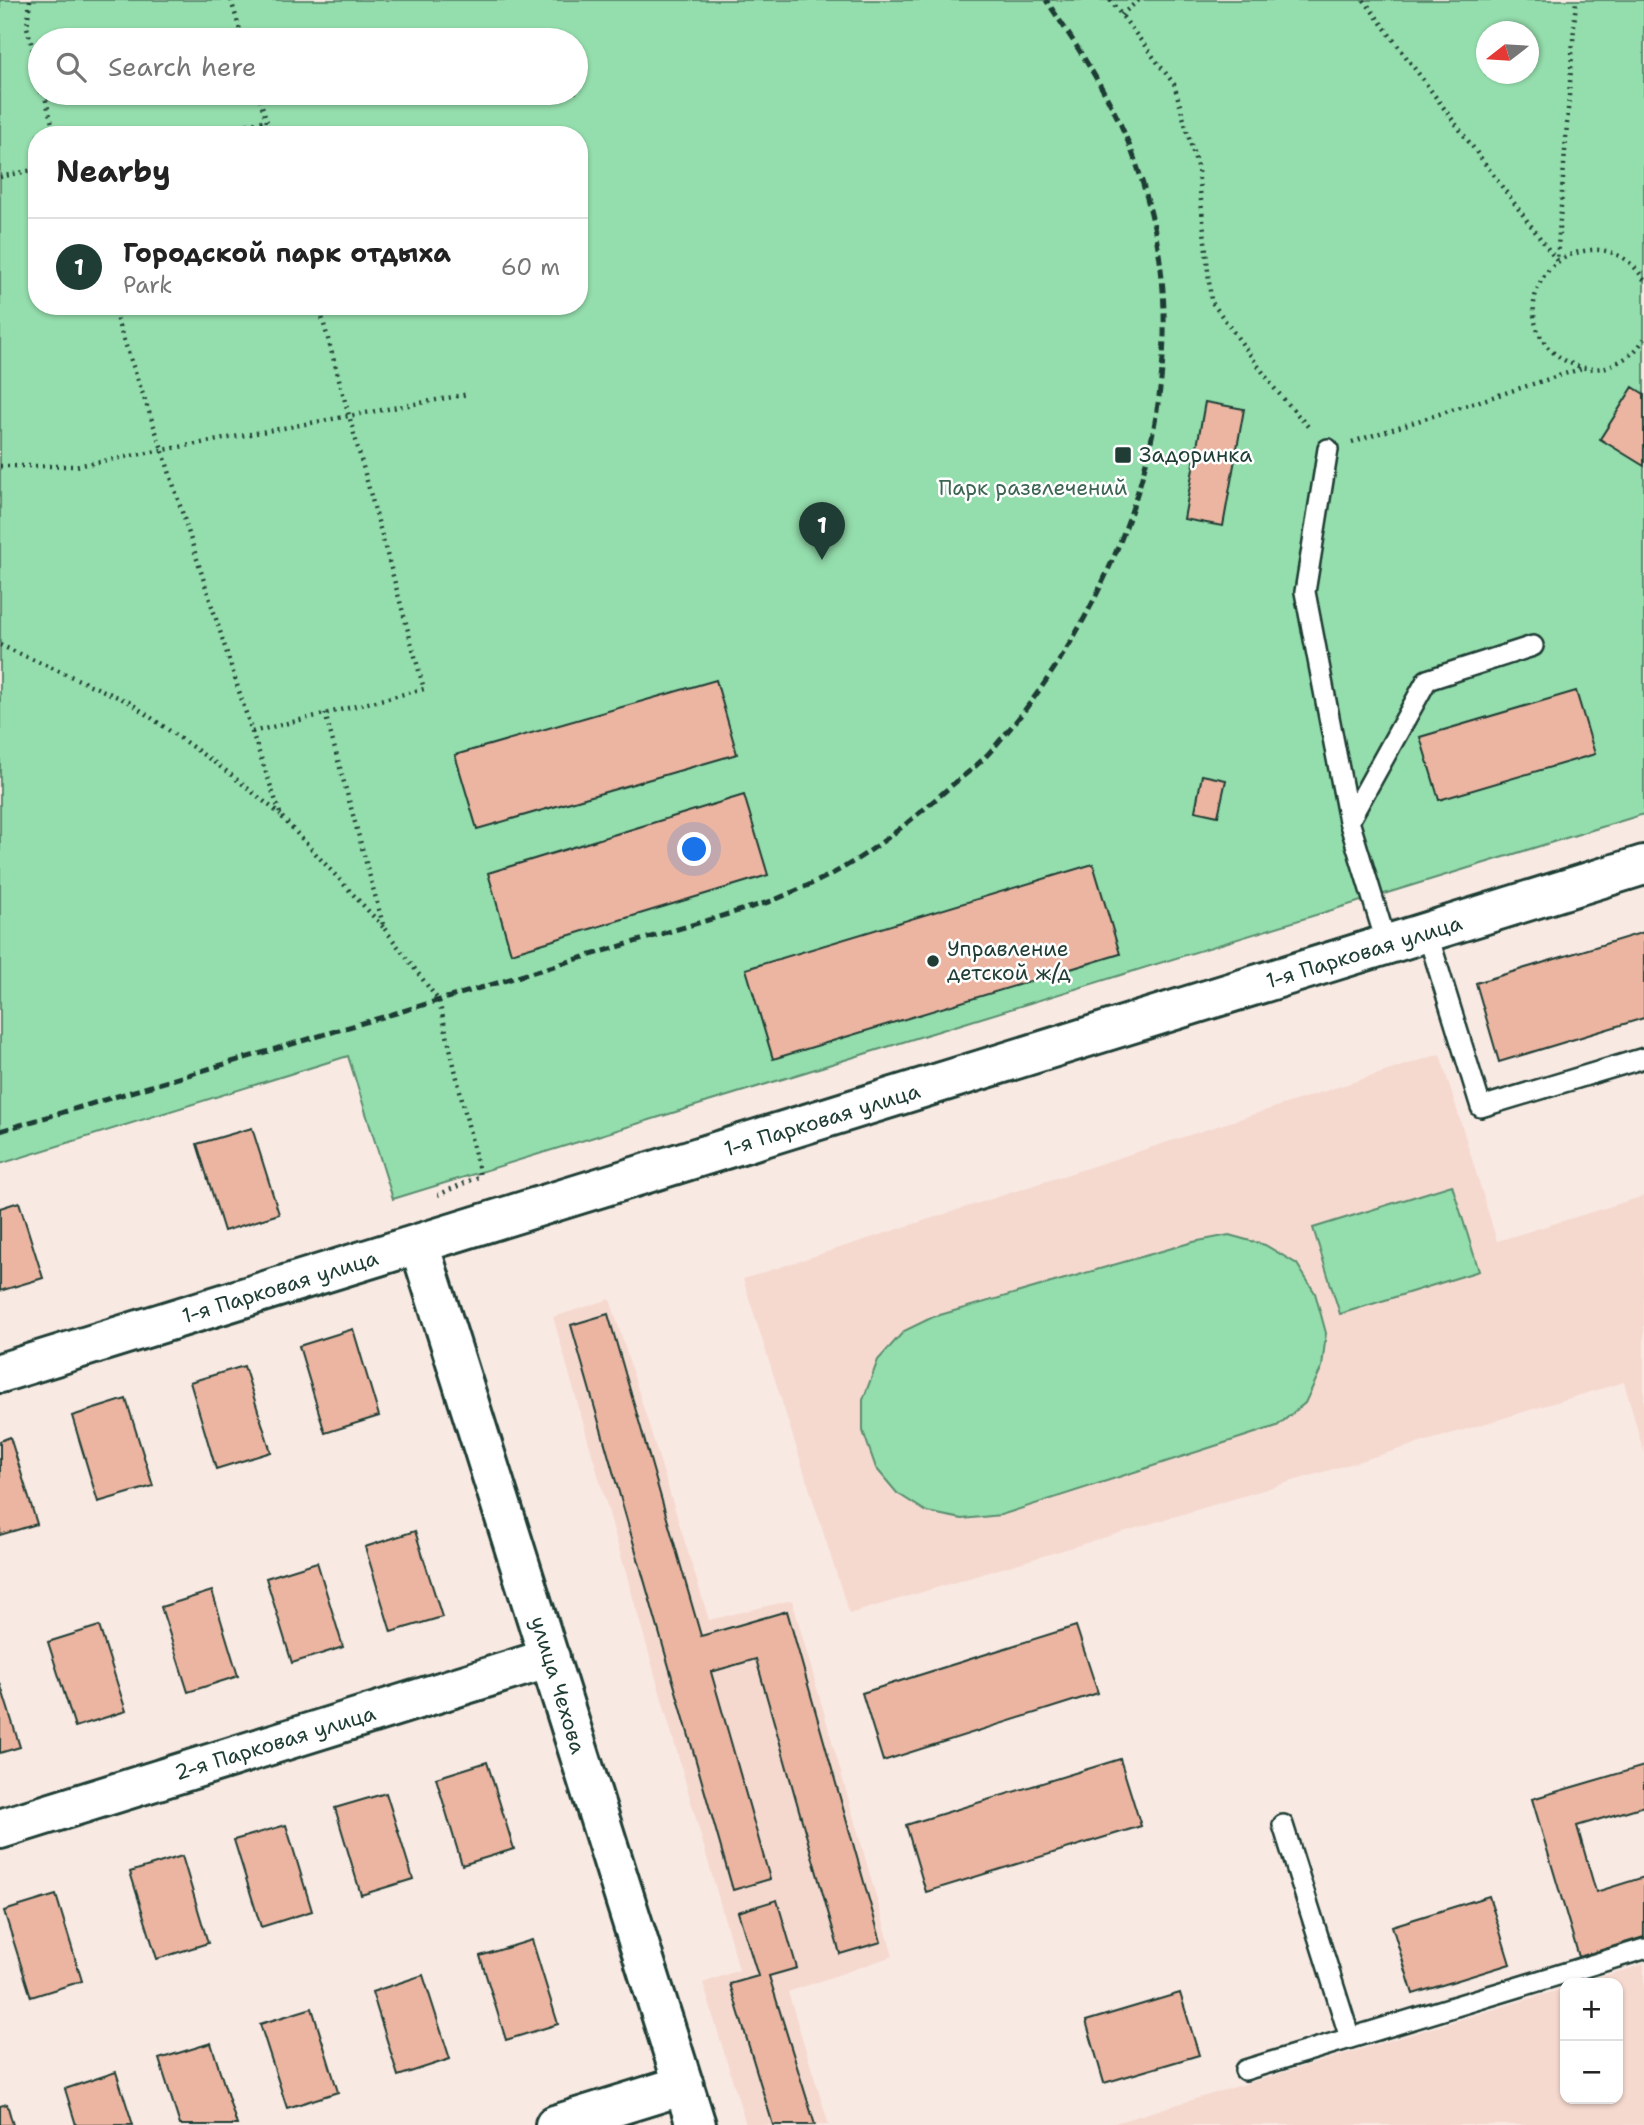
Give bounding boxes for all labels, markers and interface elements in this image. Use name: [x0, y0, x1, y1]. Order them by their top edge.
north arrow: [1476, 21, 1539, 84]
search box: [28, 28, 588, 105]
icon: search: [52, 48, 90, 86]
text: Search here: [108, 49, 257, 84]
text: Nearby: [56, 151, 171, 192]
text: Городской парк отдыха: [123, 235, 451, 270]
text: 1: [74, 252, 84, 282]
text: 60 m: [501, 252, 560, 282]
text: Park: [123, 270, 172, 300]
place label: Задоринка: [1139, 441, 1252, 469]
marker: Задоринка: [1113, 445, 1133, 465]
park label: Парк развлечений: [938, 474, 1128, 502]
pin: 1: [799, 502, 845, 560]
your location: [677, 832, 711, 866]
street label: 1-я Парковая улица: [1262, 909, 1466, 995]
place label: Управление детской ж/д: [947, 935, 1071, 987]
marker: Управление детской ж/д: [925, 953, 941, 969]
street label: 1-я Парковая улица: [720, 1077, 924, 1163]
street label: 1-я Парковая улица: [178, 1244, 382, 1330]
street label: улица Чехова: [524, 1613, 592, 1757]
street label: 2-я Парковая улица: [171, 1699, 379, 1787]
map controls: [1560, 1978, 1623, 2104]
button: +: [1560, 1978, 1623, 2041]
button: −: [1560, 2041, 1623, 2104]

